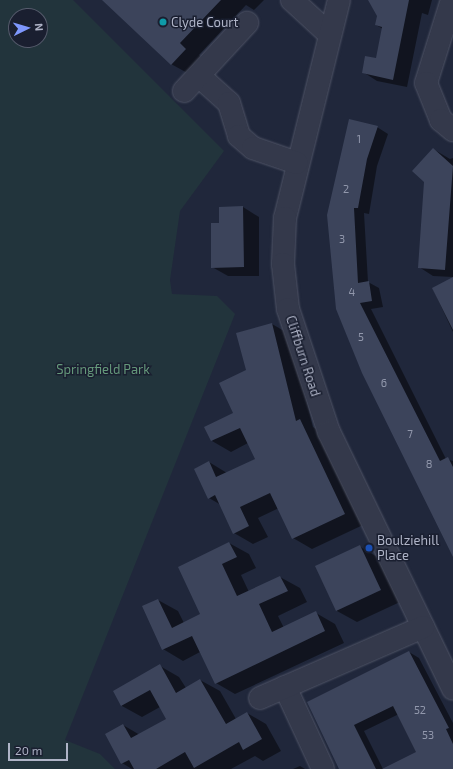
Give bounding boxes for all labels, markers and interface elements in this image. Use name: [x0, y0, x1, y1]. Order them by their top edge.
north arrow: [8, 8, 48, 48]
place label: Clyde Court: [171, 14, 238, 30]
marker: Clyde Court: [158, 17, 168, 27]
text: N: [33, 22, 46, 32]
house number: 1: [357, 132, 361, 146]
house number: 2: [343, 182, 349, 196]
house number: 3: [339, 232, 345, 246]
house number: 4: [349, 285, 355, 299]
street label: Cliffburn Road: [283, 314, 323, 398]
house number: 5: [358, 330, 364, 344]
park label: Springfield Park: [56, 361, 150, 377]
house number: 6: [381, 376, 387, 390]
house number: 7: [407, 427, 413, 441]
house number: 8: [426, 457, 432, 471]
place label: Boulziehill Place: [377, 533, 439, 564]
marker: Boulziehill Place: [364, 543, 374, 553]
house number: 52: [414, 703, 426, 717]
house number: 53: [422, 728, 434, 742]
scale bar: [10, 735, 70, 761]
text: 20 m: [15, 743, 42, 757]

